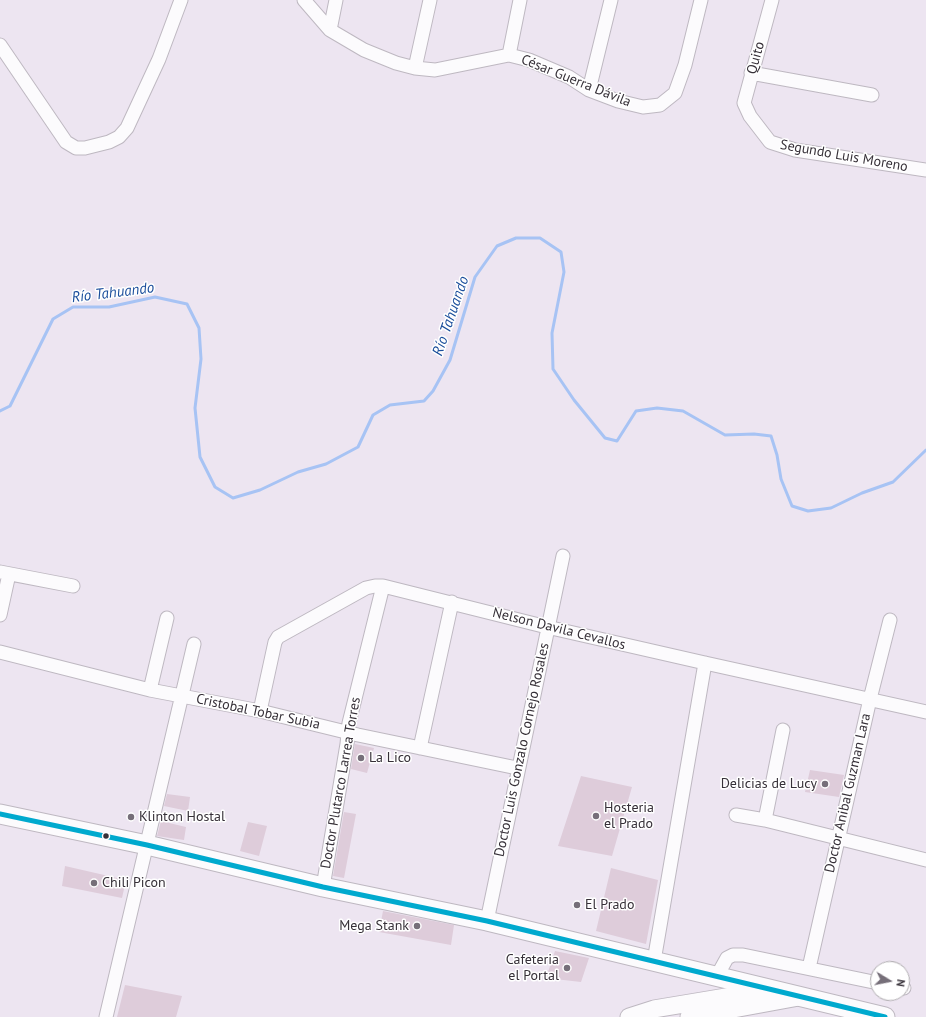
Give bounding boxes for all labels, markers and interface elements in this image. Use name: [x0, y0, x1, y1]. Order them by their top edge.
street label: Quito: [744, 40, 768, 76]
street label: César Guerra Dávila: [519, 51, 633, 111]
street label: Segundo Luis Moreno: [779, 136, 909, 176]
water label: Río Tahuando: [429, 274, 473, 358]
water label: Río Tahuando: [71, 279, 155, 307]
street label: Nelson Davila Cevallos: [491, 604, 627, 654]
street label: Doctor Luis Gonzalo Cornejo Rosales: [491, 641, 553, 859]
street label: Cristobal Tobar Subia: [194, 691, 322, 733]
street label: Doctor Plutarco Larrea Torres: [318, 696, 364, 870]
street label: Doctor Anibal Guzman Lara: [821, 712, 875, 874]
place label: La Lico: [369, 750, 411, 766]
marker: La Lico: [356, 753, 366, 763]
place label: Delicias de Lucy: [721, 776, 817, 792]
marker: Delicias de Lucy: [820, 779, 830, 789]
place label: Hosteria el Prado: [604, 800, 654, 832]
place label: Klinton Hostal: [139, 809, 225, 825]
marker: Hosteria el Prado: [591, 811, 601, 821]
marker: Klinton Hostal: [126, 812, 136, 822]
unlabelled marker: [101, 831, 111, 841]
place label: Chili Picon: [102, 875, 166, 891]
marker: Chili Picon: [89, 878, 99, 888]
place label: El Prado: [585, 897, 634, 913]
marker: El Prado: [572, 900, 582, 910]
place label: Mega Stank: [339, 918, 409, 934]
marker: Mega Stank: [412, 921, 422, 931]
place label: Cafeteria el Portal: [506, 952, 559, 984]
north arrow: [870, 961, 910, 1001]
marker: Cafeteria el Portal: [562, 963, 572, 973]
text: N: [893, 978, 908, 988]

